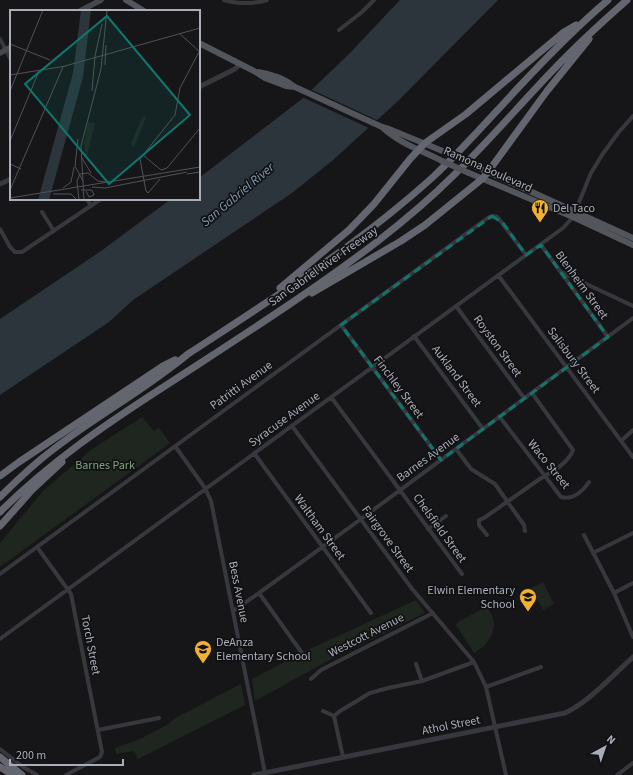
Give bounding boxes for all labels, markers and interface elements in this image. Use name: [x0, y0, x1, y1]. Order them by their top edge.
inset map: [10, 10, 200, 200]
street label: Ramona Boulevard: [441, 142, 535, 197]
water label: San Gabriel River: [197, 158, 279, 231]
restaurant icon: Del Taco: [530, 198, 550, 223]
place label: Del Taco: [553, 200, 595, 217]
street label: San Gabriel River Freeway: [265, 222, 382, 311]
street label: Blenheim Street: [551, 248, 612, 323]
street label: Royston Street: [469, 312, 526, 381]
street label: Salisbury Street: [543, 324, 604, 397]
street label: Aukland Street: [428, 342, 486, 411]
street label: Finchley Street: [369, 352, 428, 422]
street label: Patritti Avenue: [207, 357, 276, 414]
street label: Syracuse Avenue: [245, 388, 323, 451]
street label: Barnes Avenue: [393, 429, 463, 486]
street label: Waco Street: [523, 436, 574, 493]
park label: Barnes Park: [75, 457, 135, 474]
street label: Chelsfield Street: [409, 490, 471, 566]
street label: Waltham Street: [290, 491, 349, 564]
street label: Fairgrove Street: [357, 502, 418, 576]
street label: Bess Avenue: [224, 560, 253, 624]
place label: Elwin Elementary School: [427, 582, 515, 613]
school or university icon: Elwin Elementary School: [518, 587, 538, 612]
street label: Westcott Avenue: [325, 609, 407, 662]
street label: Torch Street: [76, 614, 105, 676]
place label: DeAnza Elementary School: [216, 634, 311, 665]
school or university icon: DeAnza Elementary School: [193, 639, 213, 664]
street label: Athol Street: [421, 712, 482, 739]
north arrow: [585, 727, 625, 767]
text: N: [603, 732, 619, 748]
scale bar: [10, 741, 123, 767]
text: 200 m: [16, 747, 46, 764]

